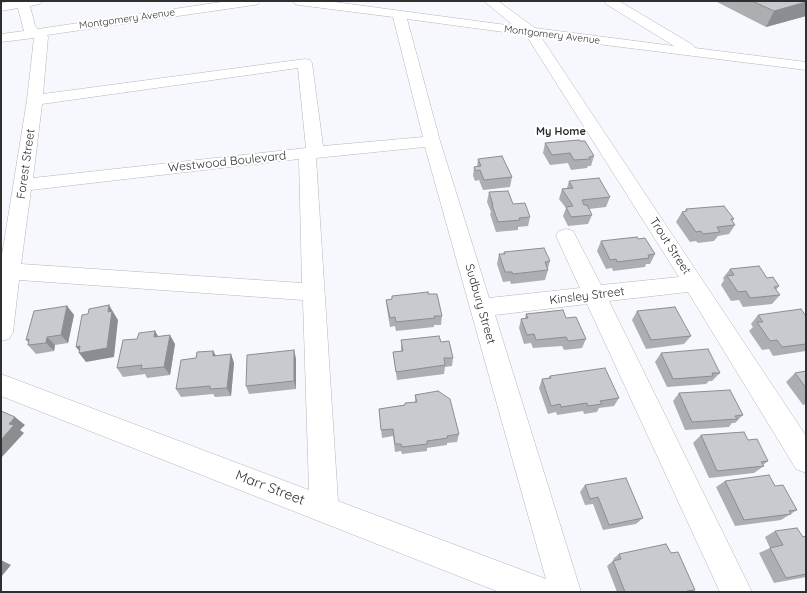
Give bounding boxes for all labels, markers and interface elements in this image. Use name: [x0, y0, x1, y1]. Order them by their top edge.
street label: Montgomery Avenue: [78, 6, 176, 32]
street label: Montgomery Avenue: [503, 23, 601, 47]
district label: My Home: [536, 125, 586, 139]
street label: Forest Street: [14, 128, 38, 200]
street label: Westwood Boulevard: [167, 149, 287, 175]
street label: Trout Street: [646, 215, 694, 277]
street label: Sudbury Street: [462, 262, 498, 346]
street label: Kinsley Street: [549, 284, 625, 308]
street label: Marr Street: [233, 467, 307, 509]

